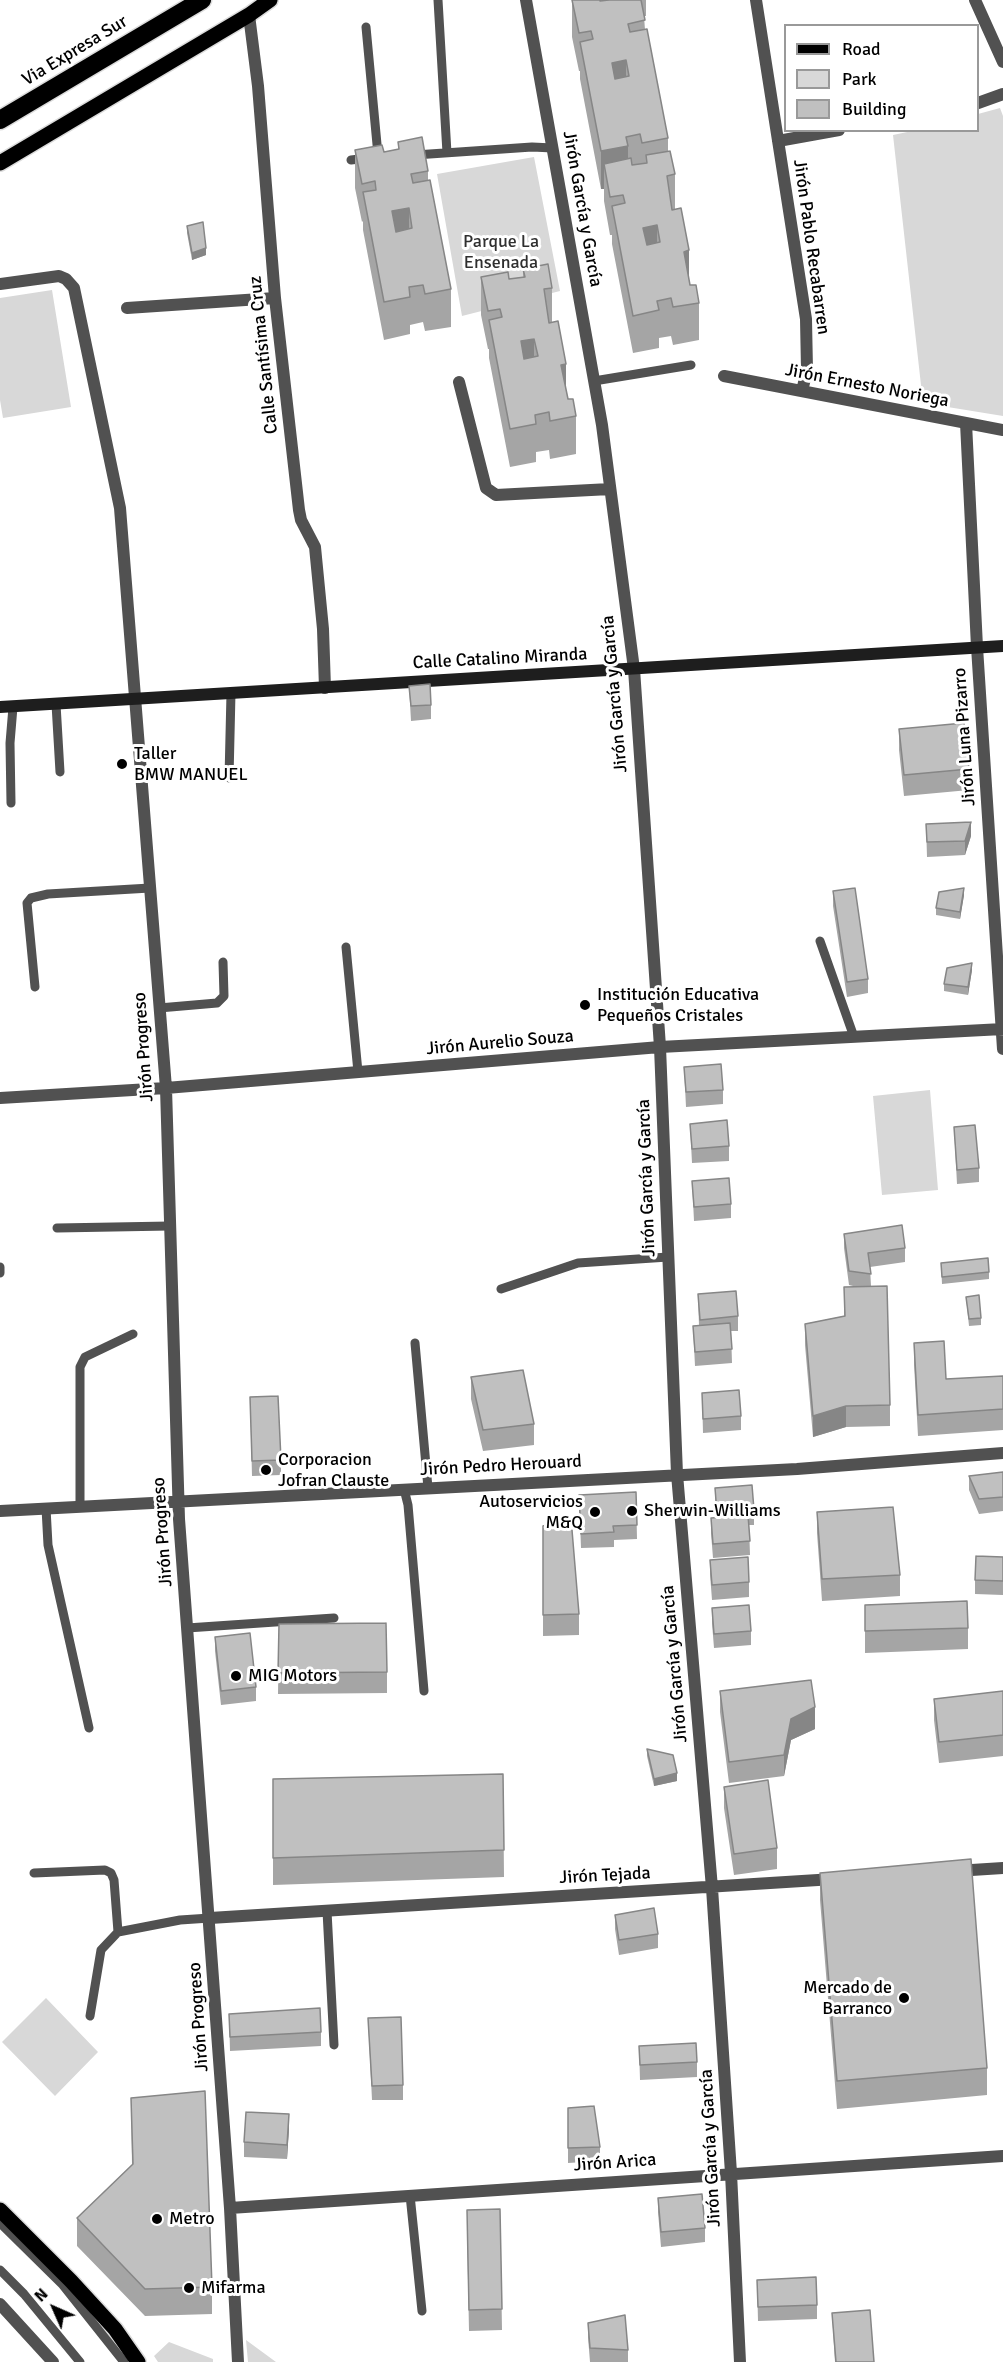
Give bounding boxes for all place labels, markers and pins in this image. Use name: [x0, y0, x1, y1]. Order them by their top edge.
place label: Taller BMW MANUEL: [134, 743, 248, 786]
marker: Taller BMW MANUEL: [115, 757, 129, 771]
place label: Institución Educativa Pequeños Cristales: [597, 984, 759, 1026]
marker: Institución Educativa Pequeños Cristales: [578, 998, 592, 1012]
place label: Corporacion Jofran Clauste: [278, 1449, 389, 1492]
marker: Corporacion Jofran Clauste: [259, 1463, 273, 1477]
place label: Autoservicios M&Q: [479, 1491, 583, 1534]
place label: Sherwin-Williams: [644, 1500, 781, 1522]
marker: Sherwin-Williams: [625, 1504, 639, 1518]
marker: Autoservicios M&Q: [588, 1505, 602, 1519]
place label: MIG Motors: [248, 1665, 337, 1687]
marker: MIG Motors: [229, 1669, 243, 1683]
place label: Mercado de Barranco: [803, 1977, 892, 2020]
marker: Mercado de Barranco: [897, 1991, 911, 2005]
place label: Metro: [169, 2208, 214, 2230]
marker: Metro: [150, 2212, 164, 2226]
place label: Mifarma: [201, 2277, 266, 2299]
marker: Mifarma: [182, 2281, 196, 2295]

